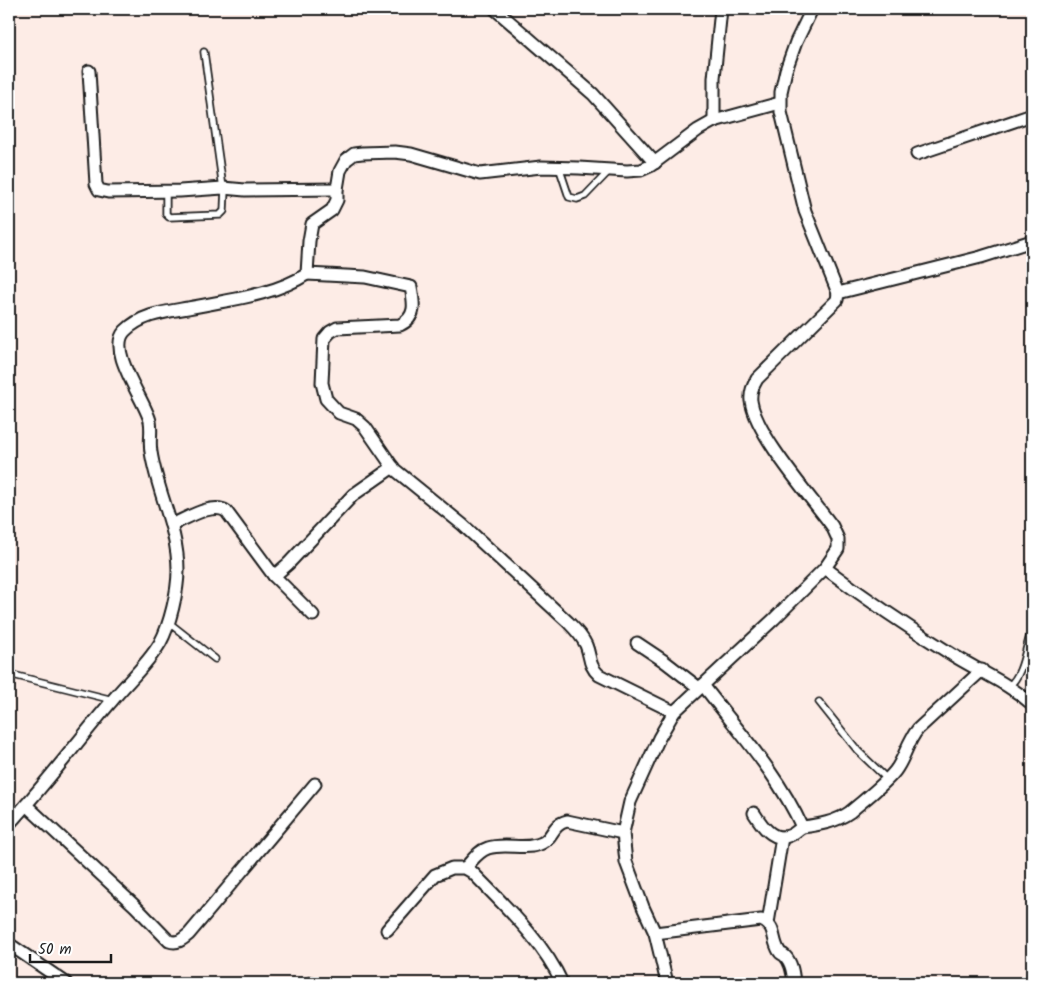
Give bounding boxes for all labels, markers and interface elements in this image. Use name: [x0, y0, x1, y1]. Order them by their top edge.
scale bar: [30, 932, 111, 964]
text: 50 m: [38, 938, 72, 962]

